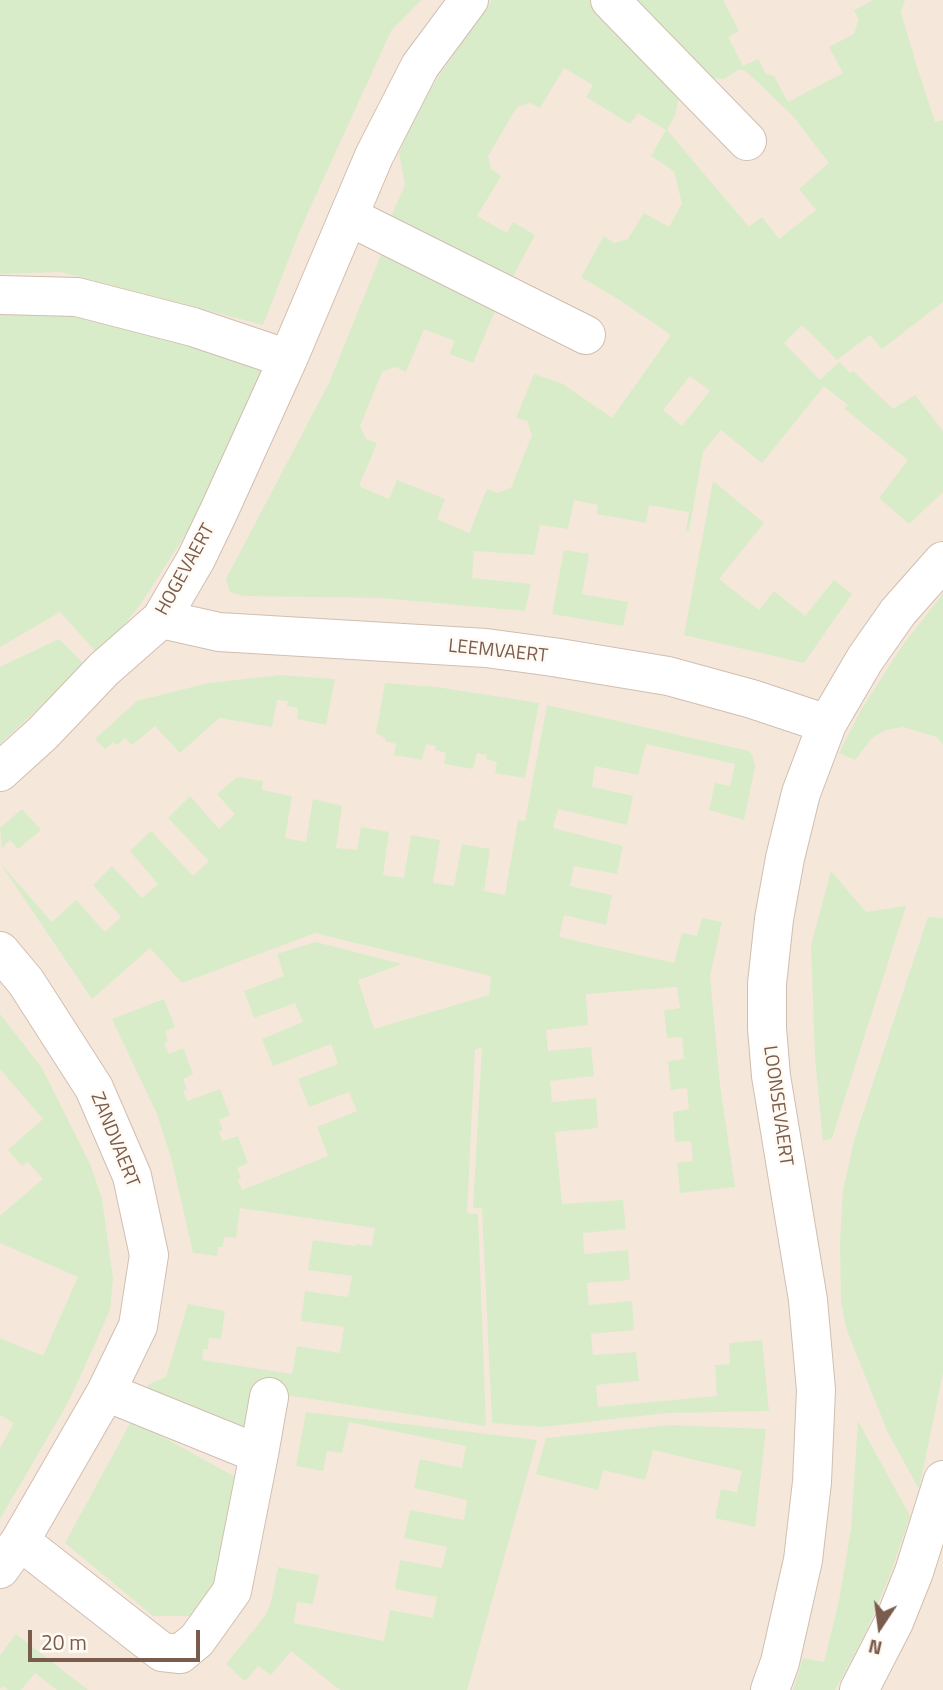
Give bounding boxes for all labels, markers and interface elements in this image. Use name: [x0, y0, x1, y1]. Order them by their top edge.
street label: HOGEVAERT: [151, 520, 221, 620]
street label: LEEMVAERT: [447, 635, 549, 669]
street label: LOONSEVAERT: [757, 1044, 797, 1168]
street label: ZANDVAERT: [85, 1089, 143, 1191]
north arrow: [845, 1592, 915, 1662]
scale bar: [32, 1616, 203, 1660]
text: 20 m: [41, 1626, 87, 1658]
text: N: [865, 1632, 885, 1664]

